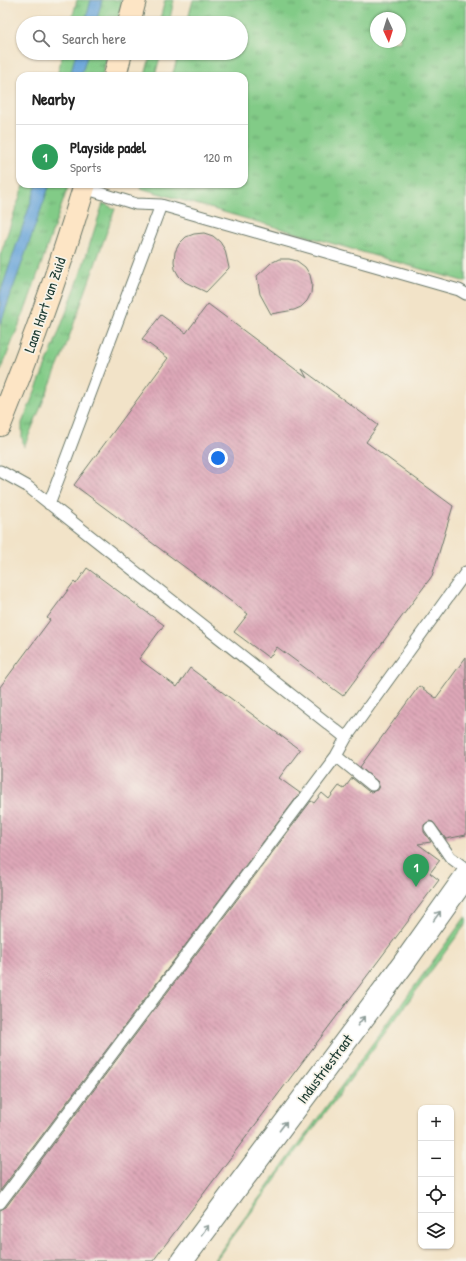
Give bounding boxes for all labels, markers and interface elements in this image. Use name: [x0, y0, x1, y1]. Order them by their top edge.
north arrow: [370, 12, 406, 48]
search box: [16, 16, 248, 60]
icon: search: [30, 27, 52, 49]
text: Search here: [62, 28, 126, 49]
text: Nearby: [32, 87, 75, 110]
text: Playside padel: [70, 137, 146, 158]
text: 1: [43, 148, 47, 166]
text: 120 m: [204, 148, 232, 166]
text: Sports: [70, 158, 101, 176]
street label: Laan Hart van Zuid: [18, 254, 71, 355]
your location: [208, 448, 228, 468]
pin: 1: [403, 854, 429, 887]
one-way arrow: [433, 911, 441, 922]
one-way arrow: [356, 1016, 365, 1027]
street label: Industriestraat: [292, 1029, 358, 1108]
map controls: [418, 1105, 454, 1249]
button: +: [418, 1105, 454, 1141]
one-way arrow: [279, 1120, 287, 1131]
button: −: [418, 1141, 454, 1177]
button: locate: [418, 1177, 454, 1213]
button: layers: [418, 1213, 454, 1249]
one-way arrow: [201, 1224, 209, 1235]

